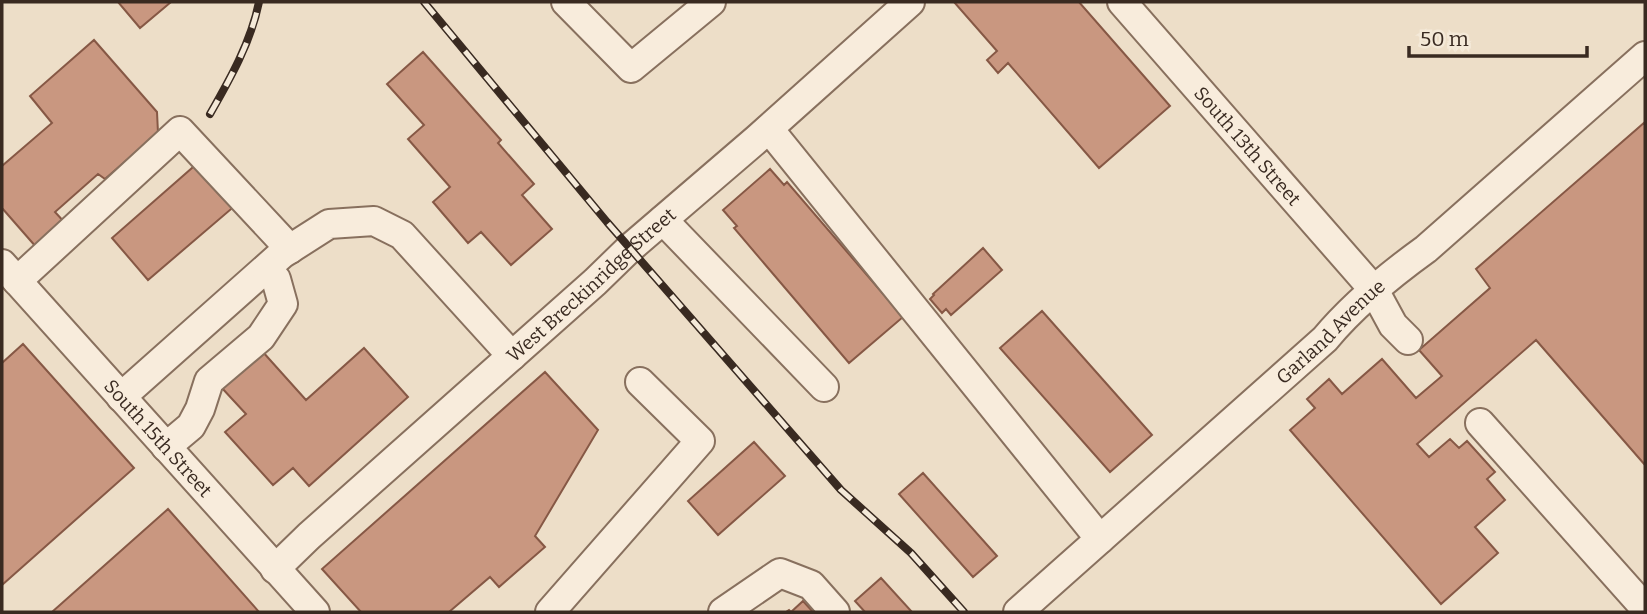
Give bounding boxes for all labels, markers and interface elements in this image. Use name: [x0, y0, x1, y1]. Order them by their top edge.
scale bar: [1409, 14, 1588, 58]
text: 50 m: [1420, 26, 1469, 52]
street label: South 13th Street: [1189, 82, 1306, 210]
street label: West Breckinridge Street: [502, 203, 680, 367]
street label: Garland Avenue: [1272, 274, 1390, 389]
street label: South 15th Street: [99, 375, 217, 502]

